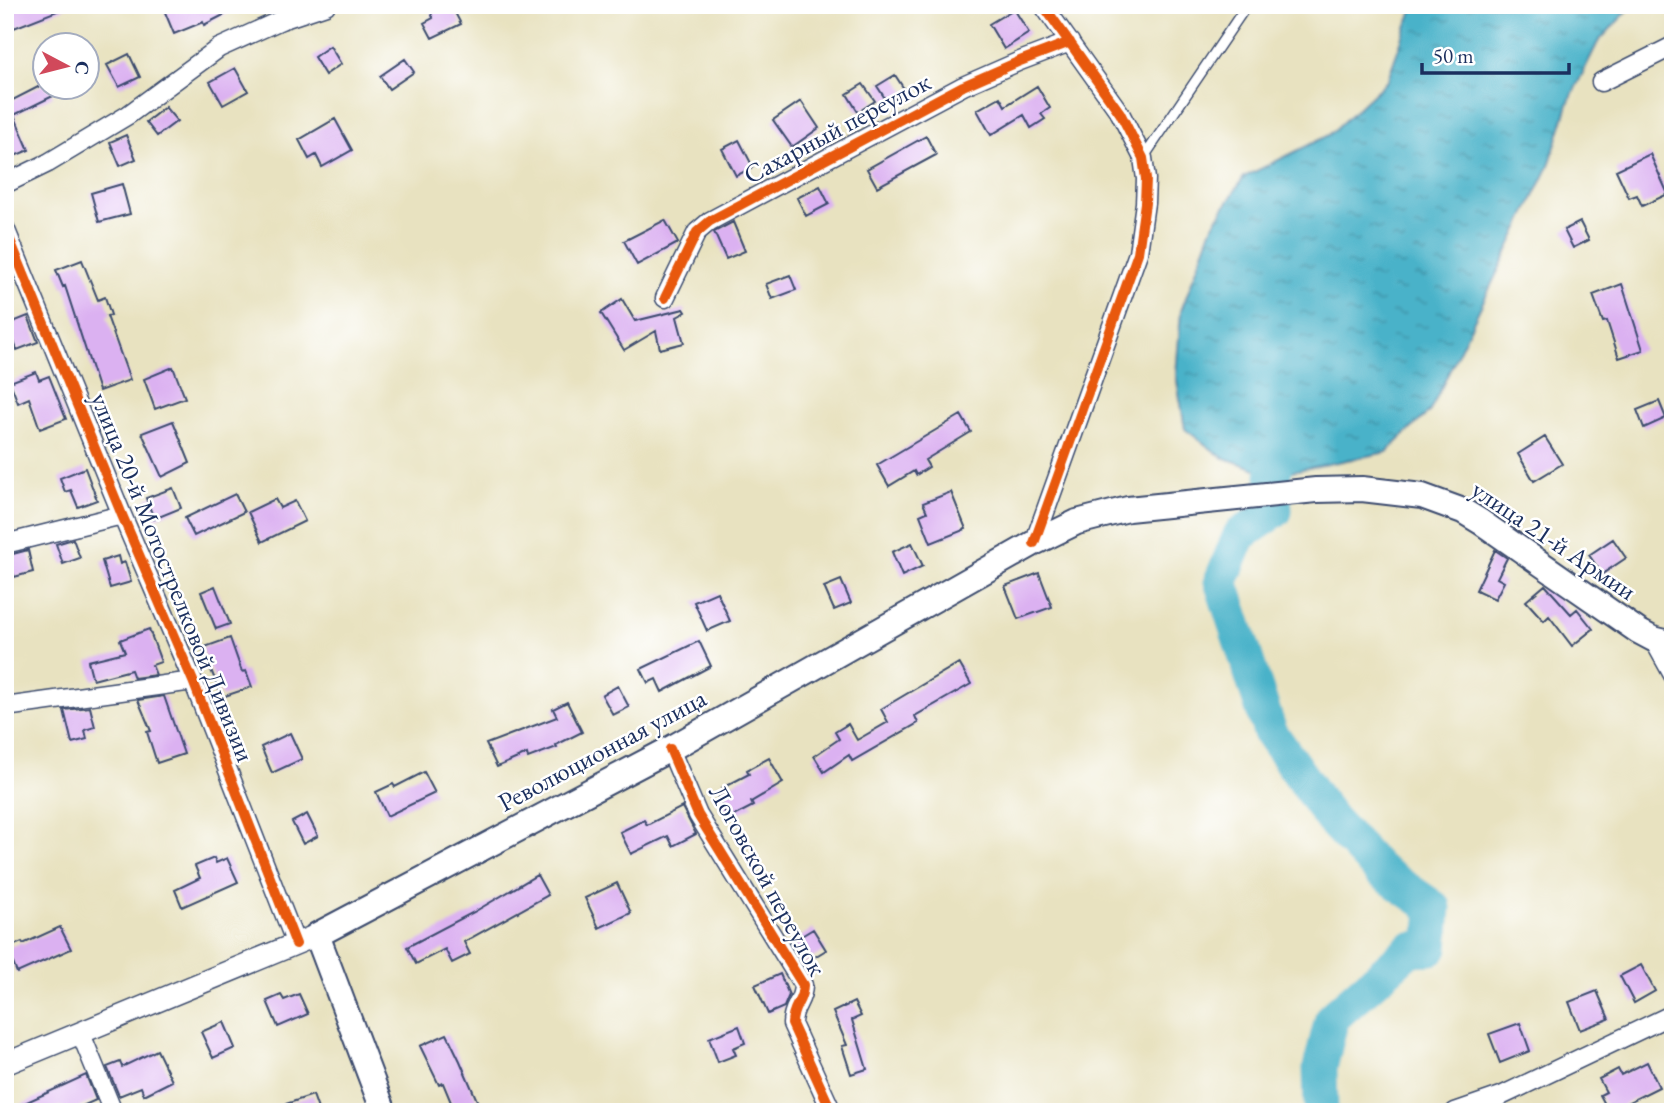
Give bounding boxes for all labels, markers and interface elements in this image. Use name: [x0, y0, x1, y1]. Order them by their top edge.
north arrow: [32, 32, 102, 102]
scale bar: [1422, 32, 1570, 76]
text: 50 m: [1433, 42, 1474, 69]
text: С: [69, 60, 96, 76]
street label: Сахарный переулок: [738, 64, 937, 192]
street label: улица 20-й Мотострелковой Дивизии: [83, 387, 263, 767]
street label: улица 21-й Армии: [1465, 472, 1643, 608]
street label: Революционная улица: [492, 680, 713, 819]
street label: Логовской переулок: [701, 778, 835, 982]

